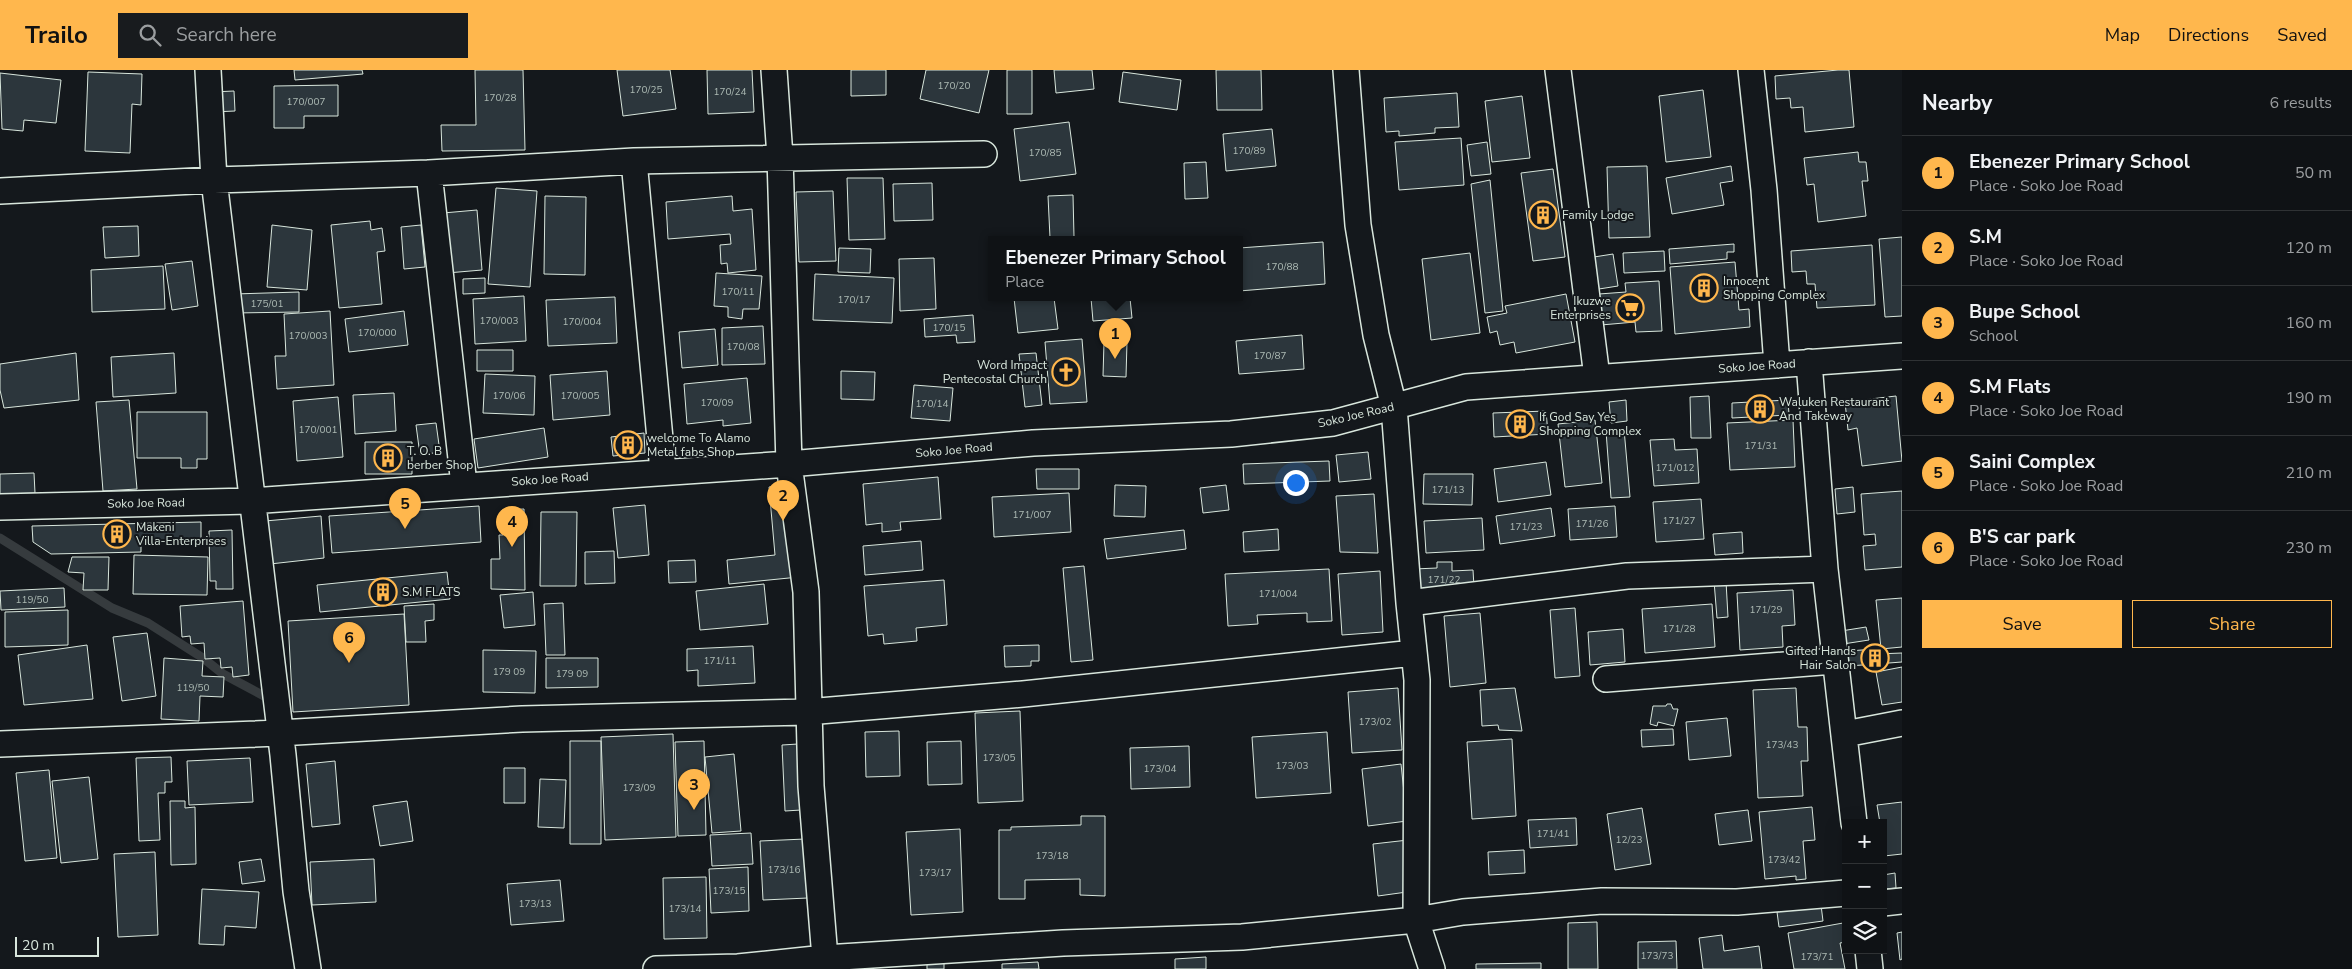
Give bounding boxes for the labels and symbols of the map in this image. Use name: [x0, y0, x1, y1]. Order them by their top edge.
house number: 170/20: [938, 79, 970, 93]
house number: 170/25: [630, 83, 662, 97]
house number: 170/24: [714, 85, 746, 99]
house number: 170/28: [484, 91, 516, 105]
house number: 170/007: [287, 95, 325, 109]
house number: 170/89: [1233, 144, 1265, 158]
house number: 170/85: [1029, 146, 1061, 160]
building icon: Family Lodge: [1528, 200, 1558, 230]
place label: Family Lodge: [1562, 207, 1634, 223]
house number: 170/88: [1266, 260, 1298, 274]
building icon: Innocent Shopping Complex: [1689, 273, 1719, 303]
place label: Innocent Shopping Complex: [1723, 273, 1826, 303]
house number: 170/11: [722, 285, 754, 299]
house number: 170/17: [838, 293, 870, 307]
place label: Ikuzwe Enterprises: [1550, 293, 1611, 323]
supermarket icon: Ikuzwe Enterprises: [1615, 293, 1645, 323]
house number: 175/01: [251, 297, 283, 311]
house number: 170/003: [480, 314, 518, 328]
house number: 170/004: [563, 315, 601, 329]
pin: 1: [1099, 318, 1131, 359]
house number: 170/15: [933, 321, 965, 335]
house number: 170/000: [358, 326, 396, 340]
house number: 170/003: [289, 329, 327, 343]
house number: 170/08: [727, 340, 759, 354]
house number: 170/87: [1254, 349, 1286, 363]
street label: Soko Joe Road: [1718, 355, 1796, 377]
place label: Word Impact Pentecostal Church: [943, 357, 1048, 387]
church icon: Word Impact Pentecostal Church: [1051, 357, 1081, 387]
house number: 170/06: [493, 389, 525, 403]
house number: 170/005: [561, 389, 599, 403]
building icon: Waluken Restaurant And Takeway: [1745, 394, 1775, 424]
place label: Waluken Restaurant And Takeway: [1779, 394, 1890, 424]
house number: 170/09: [701, 396, 733, 410]
house number: 170/14: [916, 397, 948, 411]
street label: Soko Joe Road: [1316, 398, 1396, 432]
building icon: If God Say Yes Shopping Complex: [1505, 409, 1535, 439]
place label: If God Say Yes Shopping Complex: [1539, 409, 1642, 439]
house number: 170/001: [299, 423, 337, 437]
building icon: welcome To Alamo Metal fabs Shop: [613, 430, 643, 460]
place label: welcome To Alamo Metal fabs Shop: [647, 430, 751, 460]
street label: Soko Joe Road: [915, 439, 993, 461]
house number: 171/31: [1745, 439, 1777, 453]
building icon: T. O. B berber Shop: [373, 443, 403, 473]
place label: T. O. B berber Shop: [407, 443, 473, 473]
house number: 171/012: [1656, 461, 1694, 475]
street label: Soko Joe Road: [511, 468, 589, 490]
your location: [1283, 470, 1309, 496]
pin: 2: [767, 480, 799, 521]
house number: 171/13: [1432, 483, 1464, 497]
pin: 5: [389, 488, 421, 529]
street label: Soko Joe Road: [107, 494, 185, 512]
pin: 4: [496, 506, 528, 547]
house number: 171/007: [1013, 508, 1051, 522]
house number: 171/27: [1663, 514, 1695, 528]
house number: 171/26: [1576, 517, 1608, 531]
building icon: Makeni Villa-Enterprises: [102, 519, 132, 549]
place label: Makeni Villa-Enterprises: [135, 519, 226, 549]
house number: 171/23: [1510, 520, 1542, 534]
house number: 171/22: [1428, 573, 1460, 587]
building icon: S.M FLATS: [368, 577, 398, 607]
place label: S.M FLATS: [402, 584, 460, 600]
house number: 171/004: [1259, 587, 1297, 601]
house number: 119/50: [16, 593, 48, 607]
house number: 171/29: [1750, 603, 1782, 617]
pin: 6: [333, 622, 365, 663]
house number: 171/28: [1663, 622, 1695, 636]
place label: Gifted Hands Hair Salon: [1785, 643, 1856, 673]
building icon: Gifted Hands Hair Salon: [1860, 643, 1890, 673]
house number: 171/11: [704, 654, 736, 668]
house number: 179 09: [493, 665, 525, 679]
house number: 179 09: [556, 667, 588, 681]
house number: 119/50: [177, 681, 209, 695]
house number: 173/02: [1359, 715, 1391, 729]
house number: 173/43: [1766, 738, 1798, 752]
house number: 173/05: [983, 751, 1015, 765]
house number: 173/03: [1276, 759, 1308, 773]
house number: 173/04: [1144, 762, 1176, 776]
pin: 3: [678, 769, 710, 810]
house number: 173/09: [623, 781, 655, 795]
house number: 171/41: [1537, 827, 1569, 841]
house number: 12/23: [1616, 833, 1642, 847]
house number: 173/18: [1036, 849, 1068, 863]
house number: 173/42: [1768, 853, 1800, 867]
house number: 173/16: [768, 863, 800, 877]
house number: 173/17: [919, 866, 951, 880]
house number: 173/15: [713, 884, 745, 898]
house number: 173/13: [519, 897, 551, 911]
house number: 173/14: [669, 902, 701, 916]
scale bar: [15, 934, 99, 957]
house number: 173/73: [1641, 949, 1673, 963]
house number: 173/71: [1801, 950, 1833, 964]

